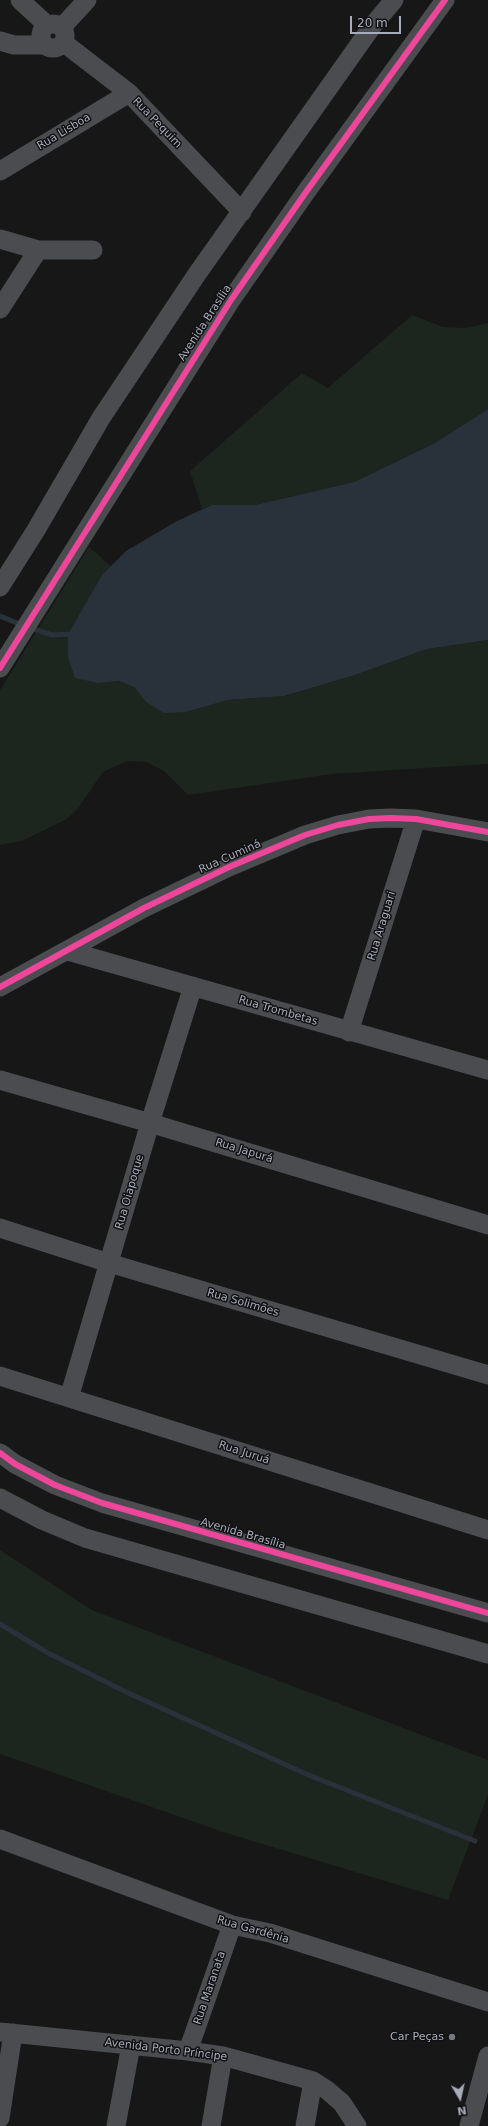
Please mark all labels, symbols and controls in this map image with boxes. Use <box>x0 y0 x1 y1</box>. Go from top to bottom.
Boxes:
scale bar <box>352 8 403 34</box>
text: 20 m <box>357 16 388 30</box>
street label: Rua Pequim <box>130 95 184 151</box>
street label: Rua Lisboa <box>35 111 93 153</box>
street label: Avenida Brasília <box>176 283 234 363</box>
street label: Rua Cuminá <box>197 837 263 877</box>
street label: Rua Araguari <box>365 890 399 962</box>
street label: Rua Trombetas <box>237 993 319 1029</box>
street label: Rua Japurá <box>214 1136 274 1166</box>
street label: Rua Oiapoque <box>113 1153 147 1231</box>
street label: Rua Solimões <box>206 1286 280 1320</box>
street label: Rua Juruá <box>217 1439 271 1467</box>
street label: Avenida Brasília <box>199 1516 287 1552</box>
street label: Rua Gardênia <box>215 1913 291 1947</box>
street label: Rua Maranata <box>191 1950 229 2026</box>
place label: Car Peças <box>390 2030 444 2044</box>
marker: Car Peças <box>447 2032 457 2042</box>
street label: Avenida Porto Príncipe <box>104 2036 228 2064</box>
north arrow <box>440 2078 480 2118</box>
text: N <box>456 2103 468 2117</box>

